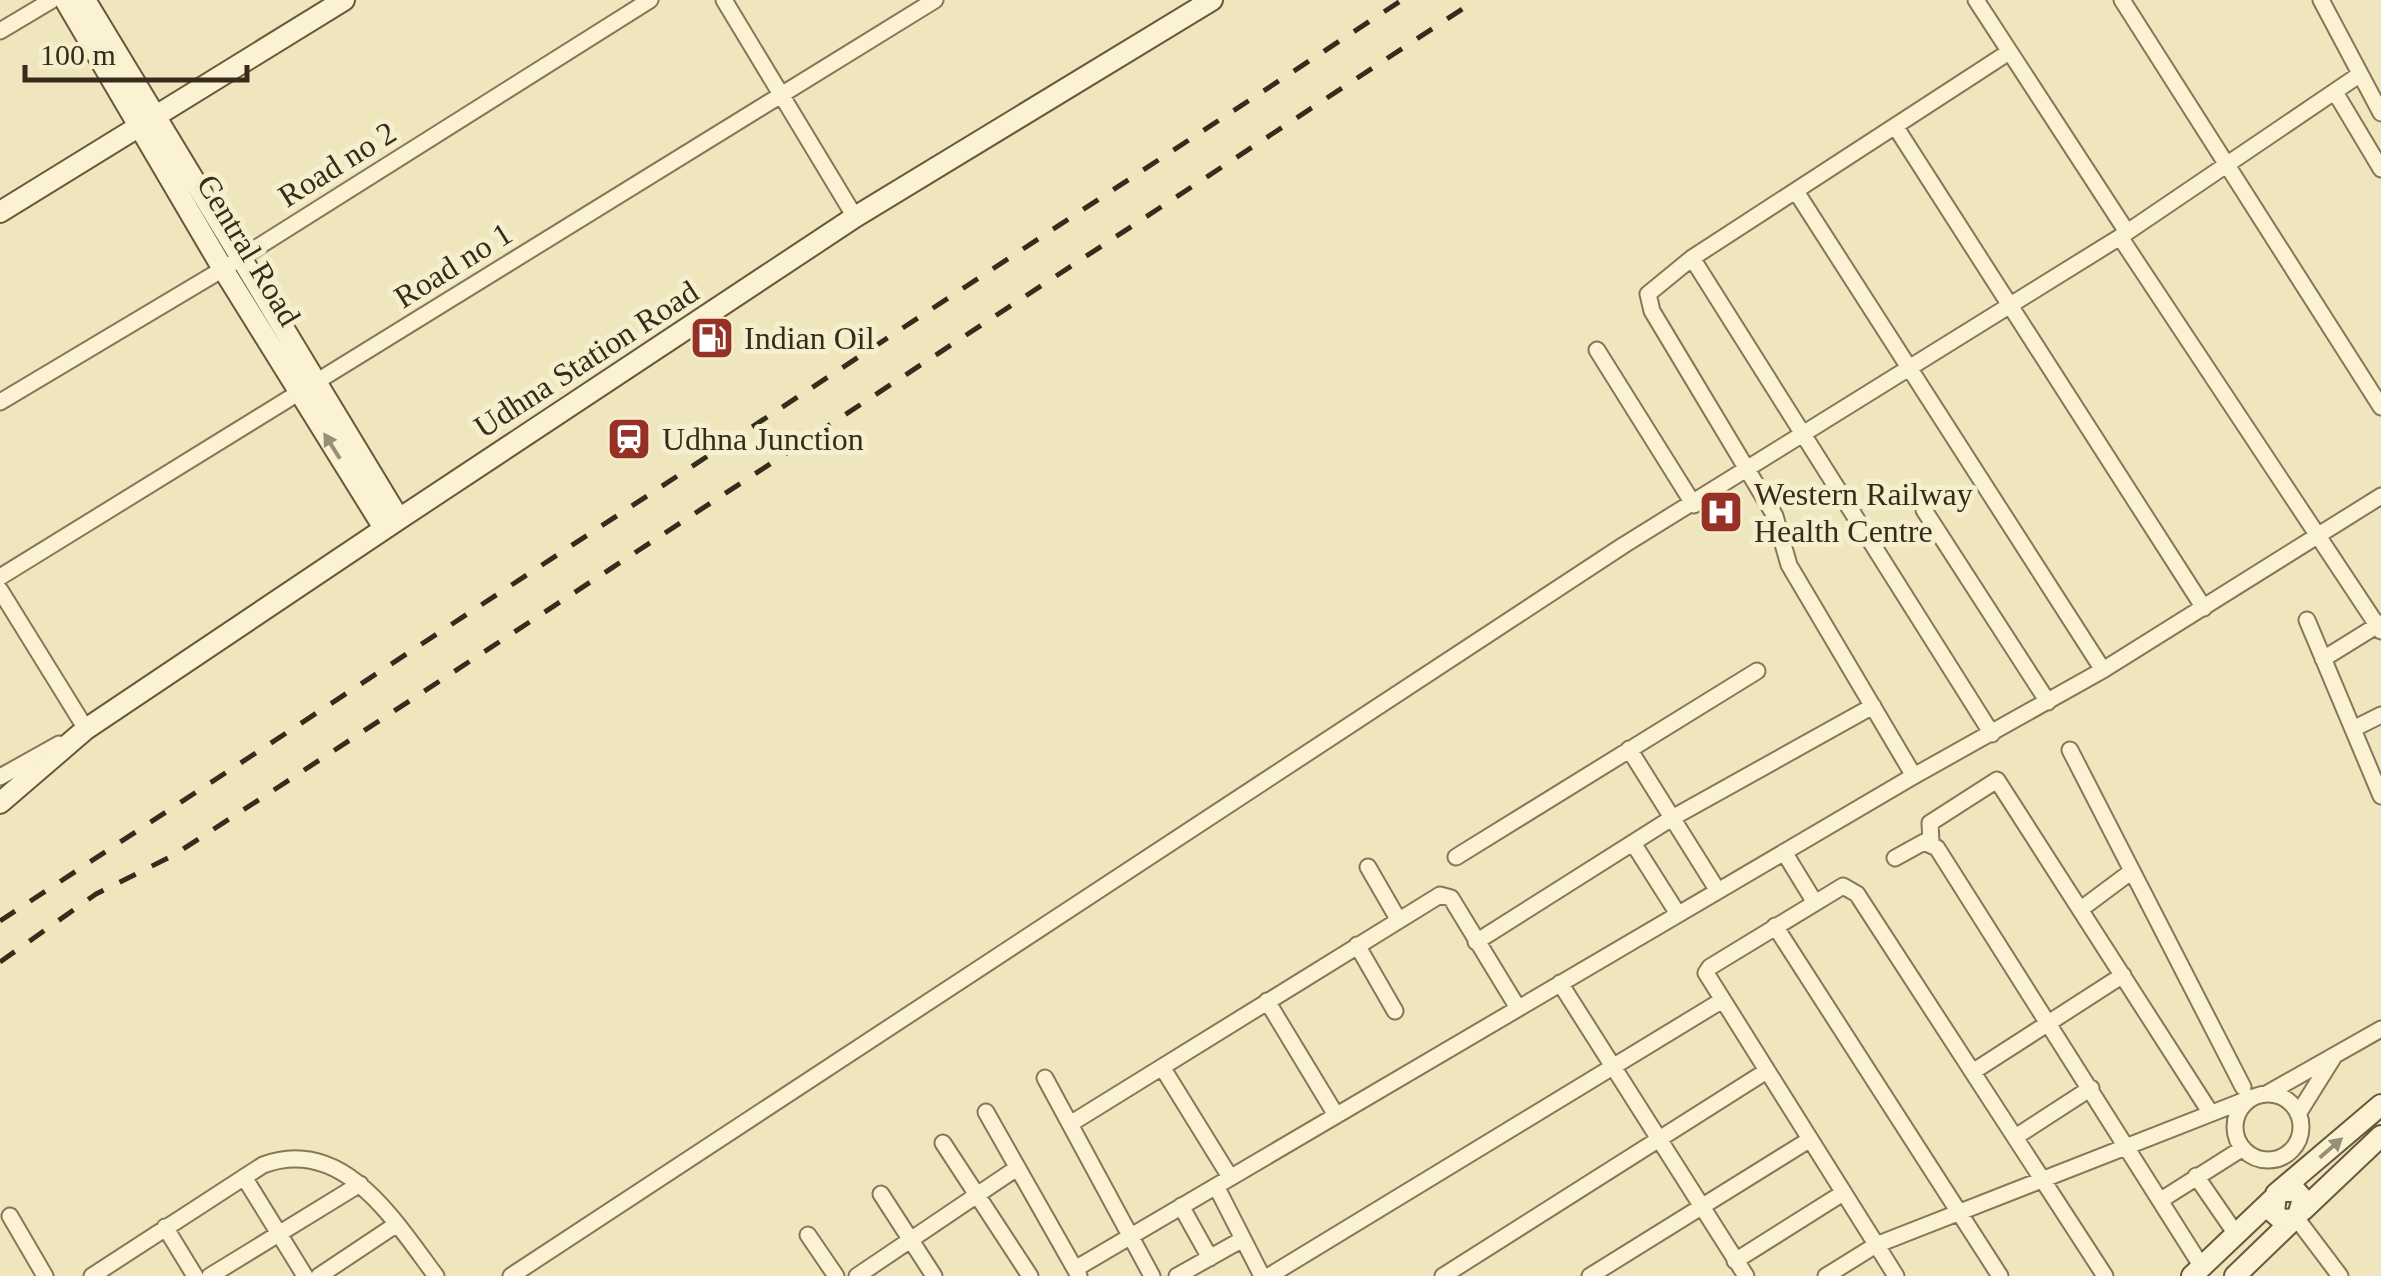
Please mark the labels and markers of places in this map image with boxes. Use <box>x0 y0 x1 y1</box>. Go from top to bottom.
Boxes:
fuel station icon: Indian Oil <box>689 315 735 361</box>
place label: Indian Oil <box>744 320 875 356</box>
station icon: Udhna Junction <box>606 416 652 462</box>
place label: Udhna Junction <box>662 421 864 457</box>
place label: Western Railway Health Centre <box>1754 476 1973 549</box>
hospital icon: Western Railway Health Centre <box>1698 489 1744 535</box>

